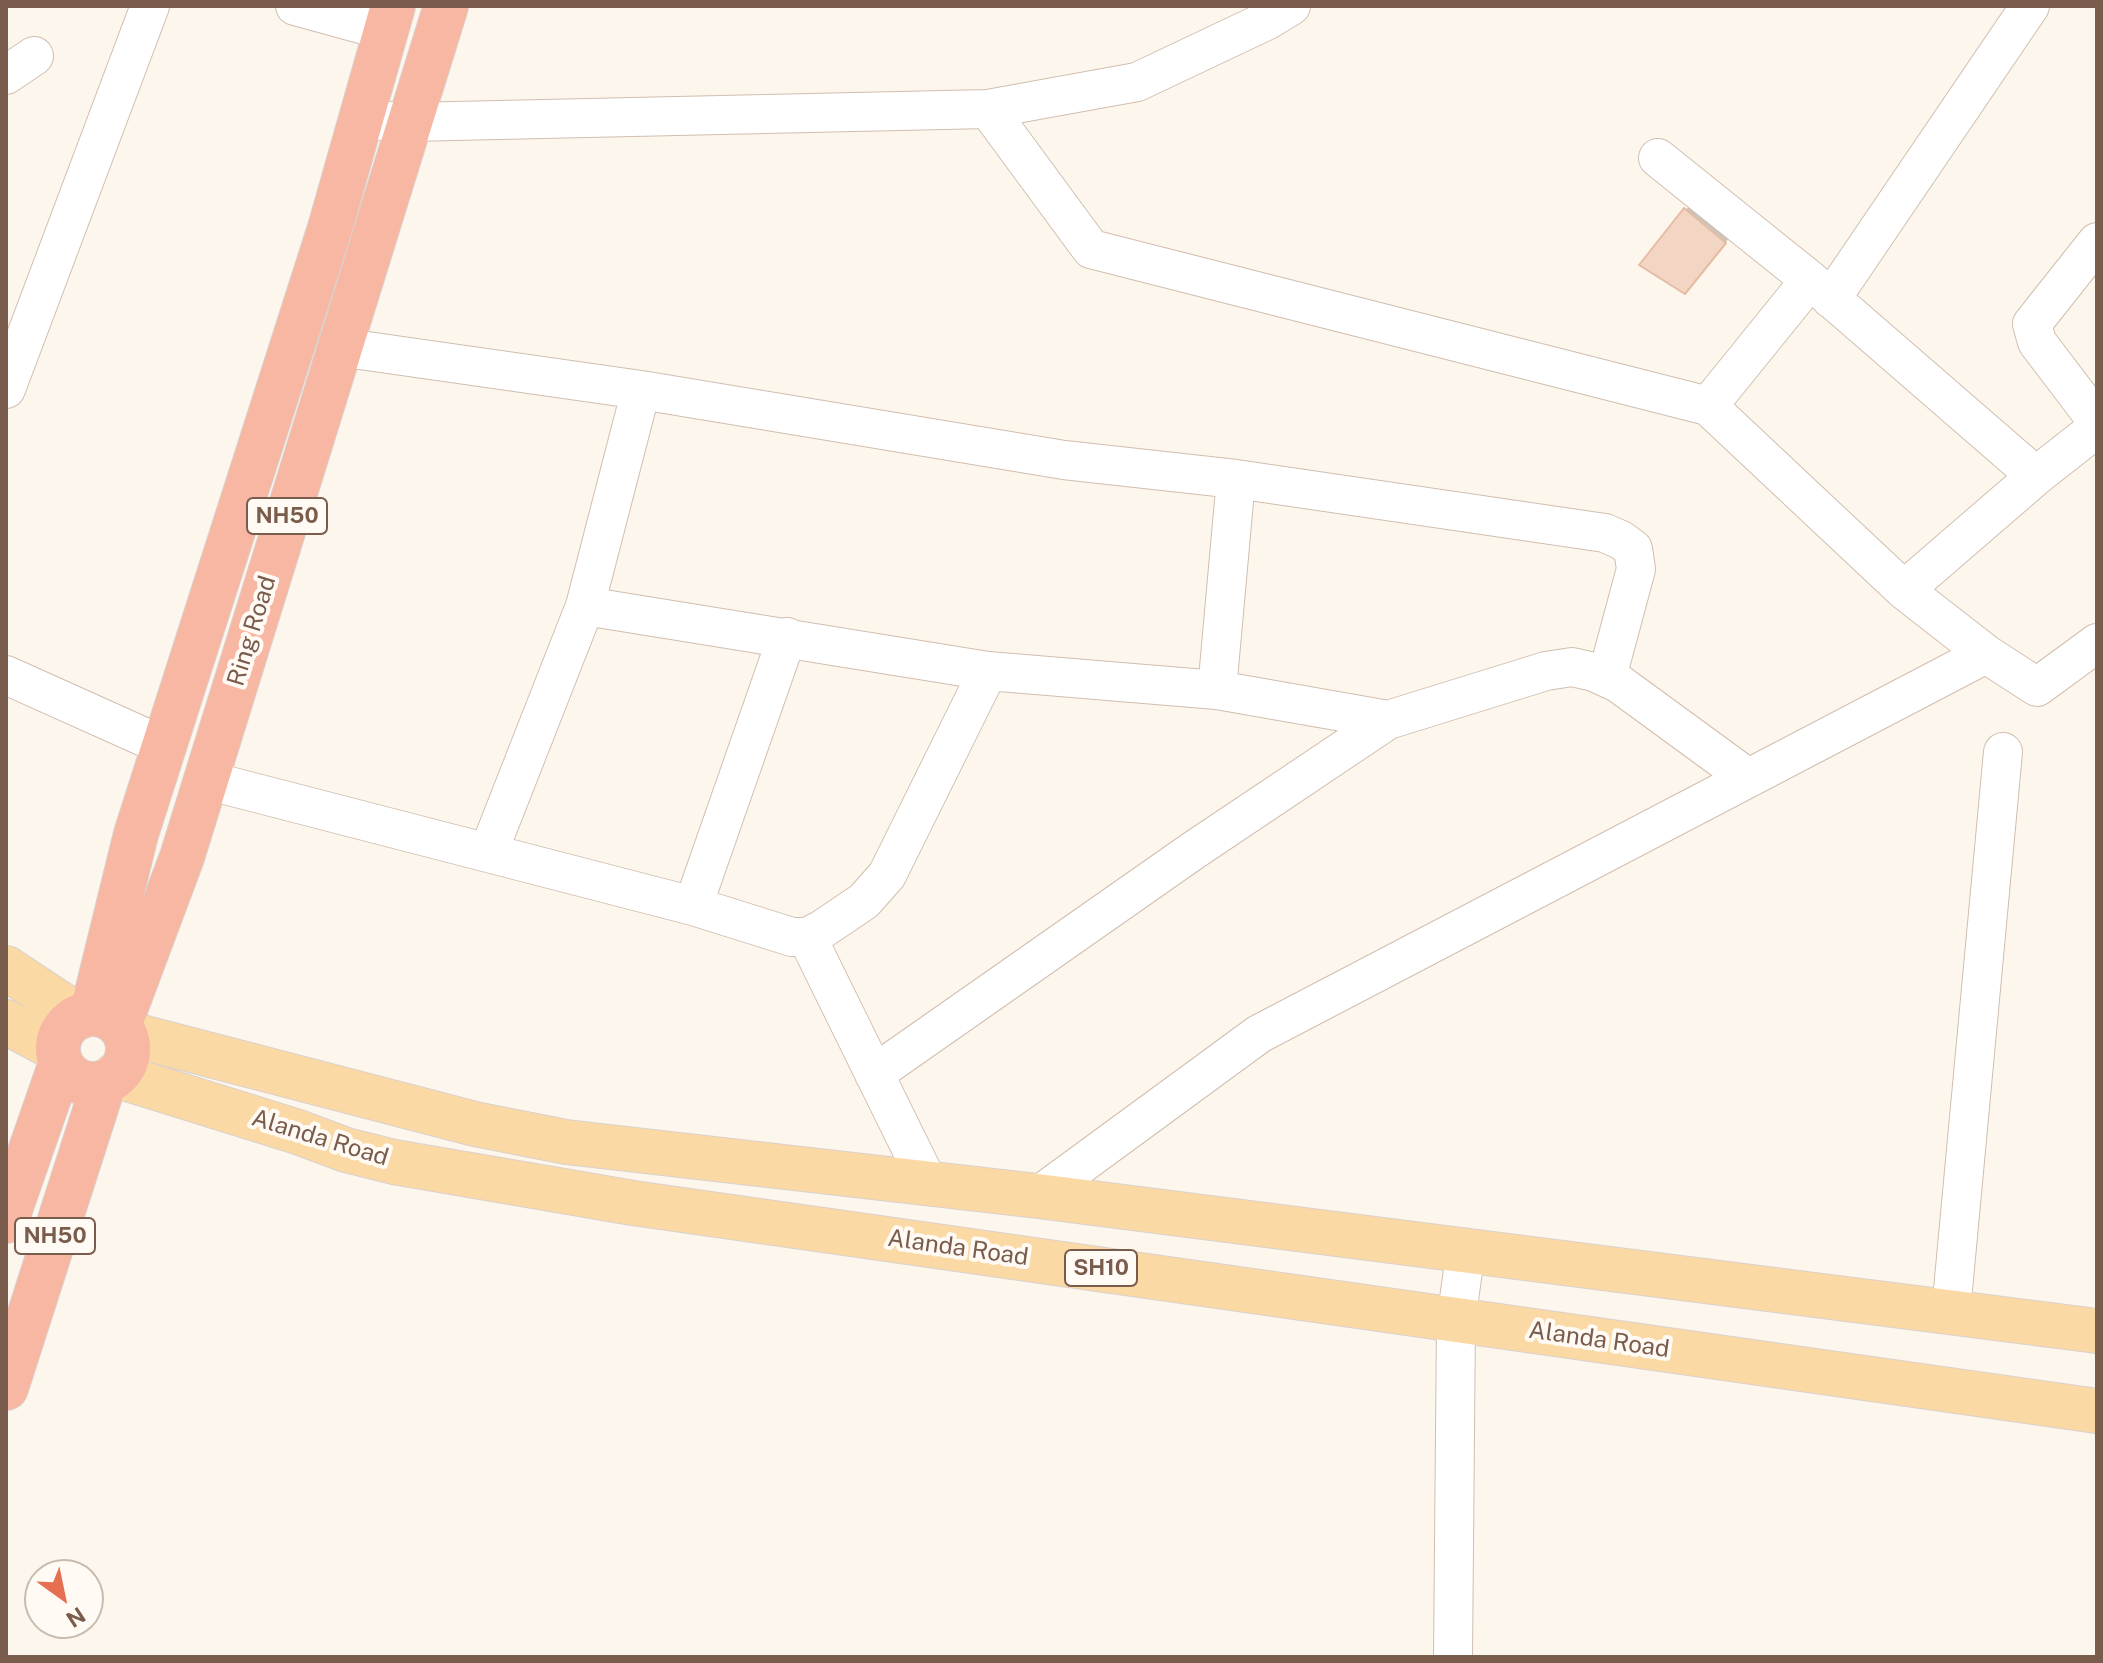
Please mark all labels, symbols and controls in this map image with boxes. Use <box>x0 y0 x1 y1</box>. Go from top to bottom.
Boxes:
road number: NH50 <box>247 498 327 534</box>
street label: Ring Road <box>222 572 282 690</box>
street label: Alanda Road <box>248 1104 392 1172</box>
road number: NH50 <box>15 1218 95 1254</box>
street label: Alanda Road <box>886 1224 1030 1272</box>
road number: SH10 <box>1065 1250 1137 1286</box>
street label: Alanda Road <box>1527 1316 1671 1364</box>
north arrow <box>24 1559 104 1639</box>
text: N <box>62 1602 90 1633</box>

